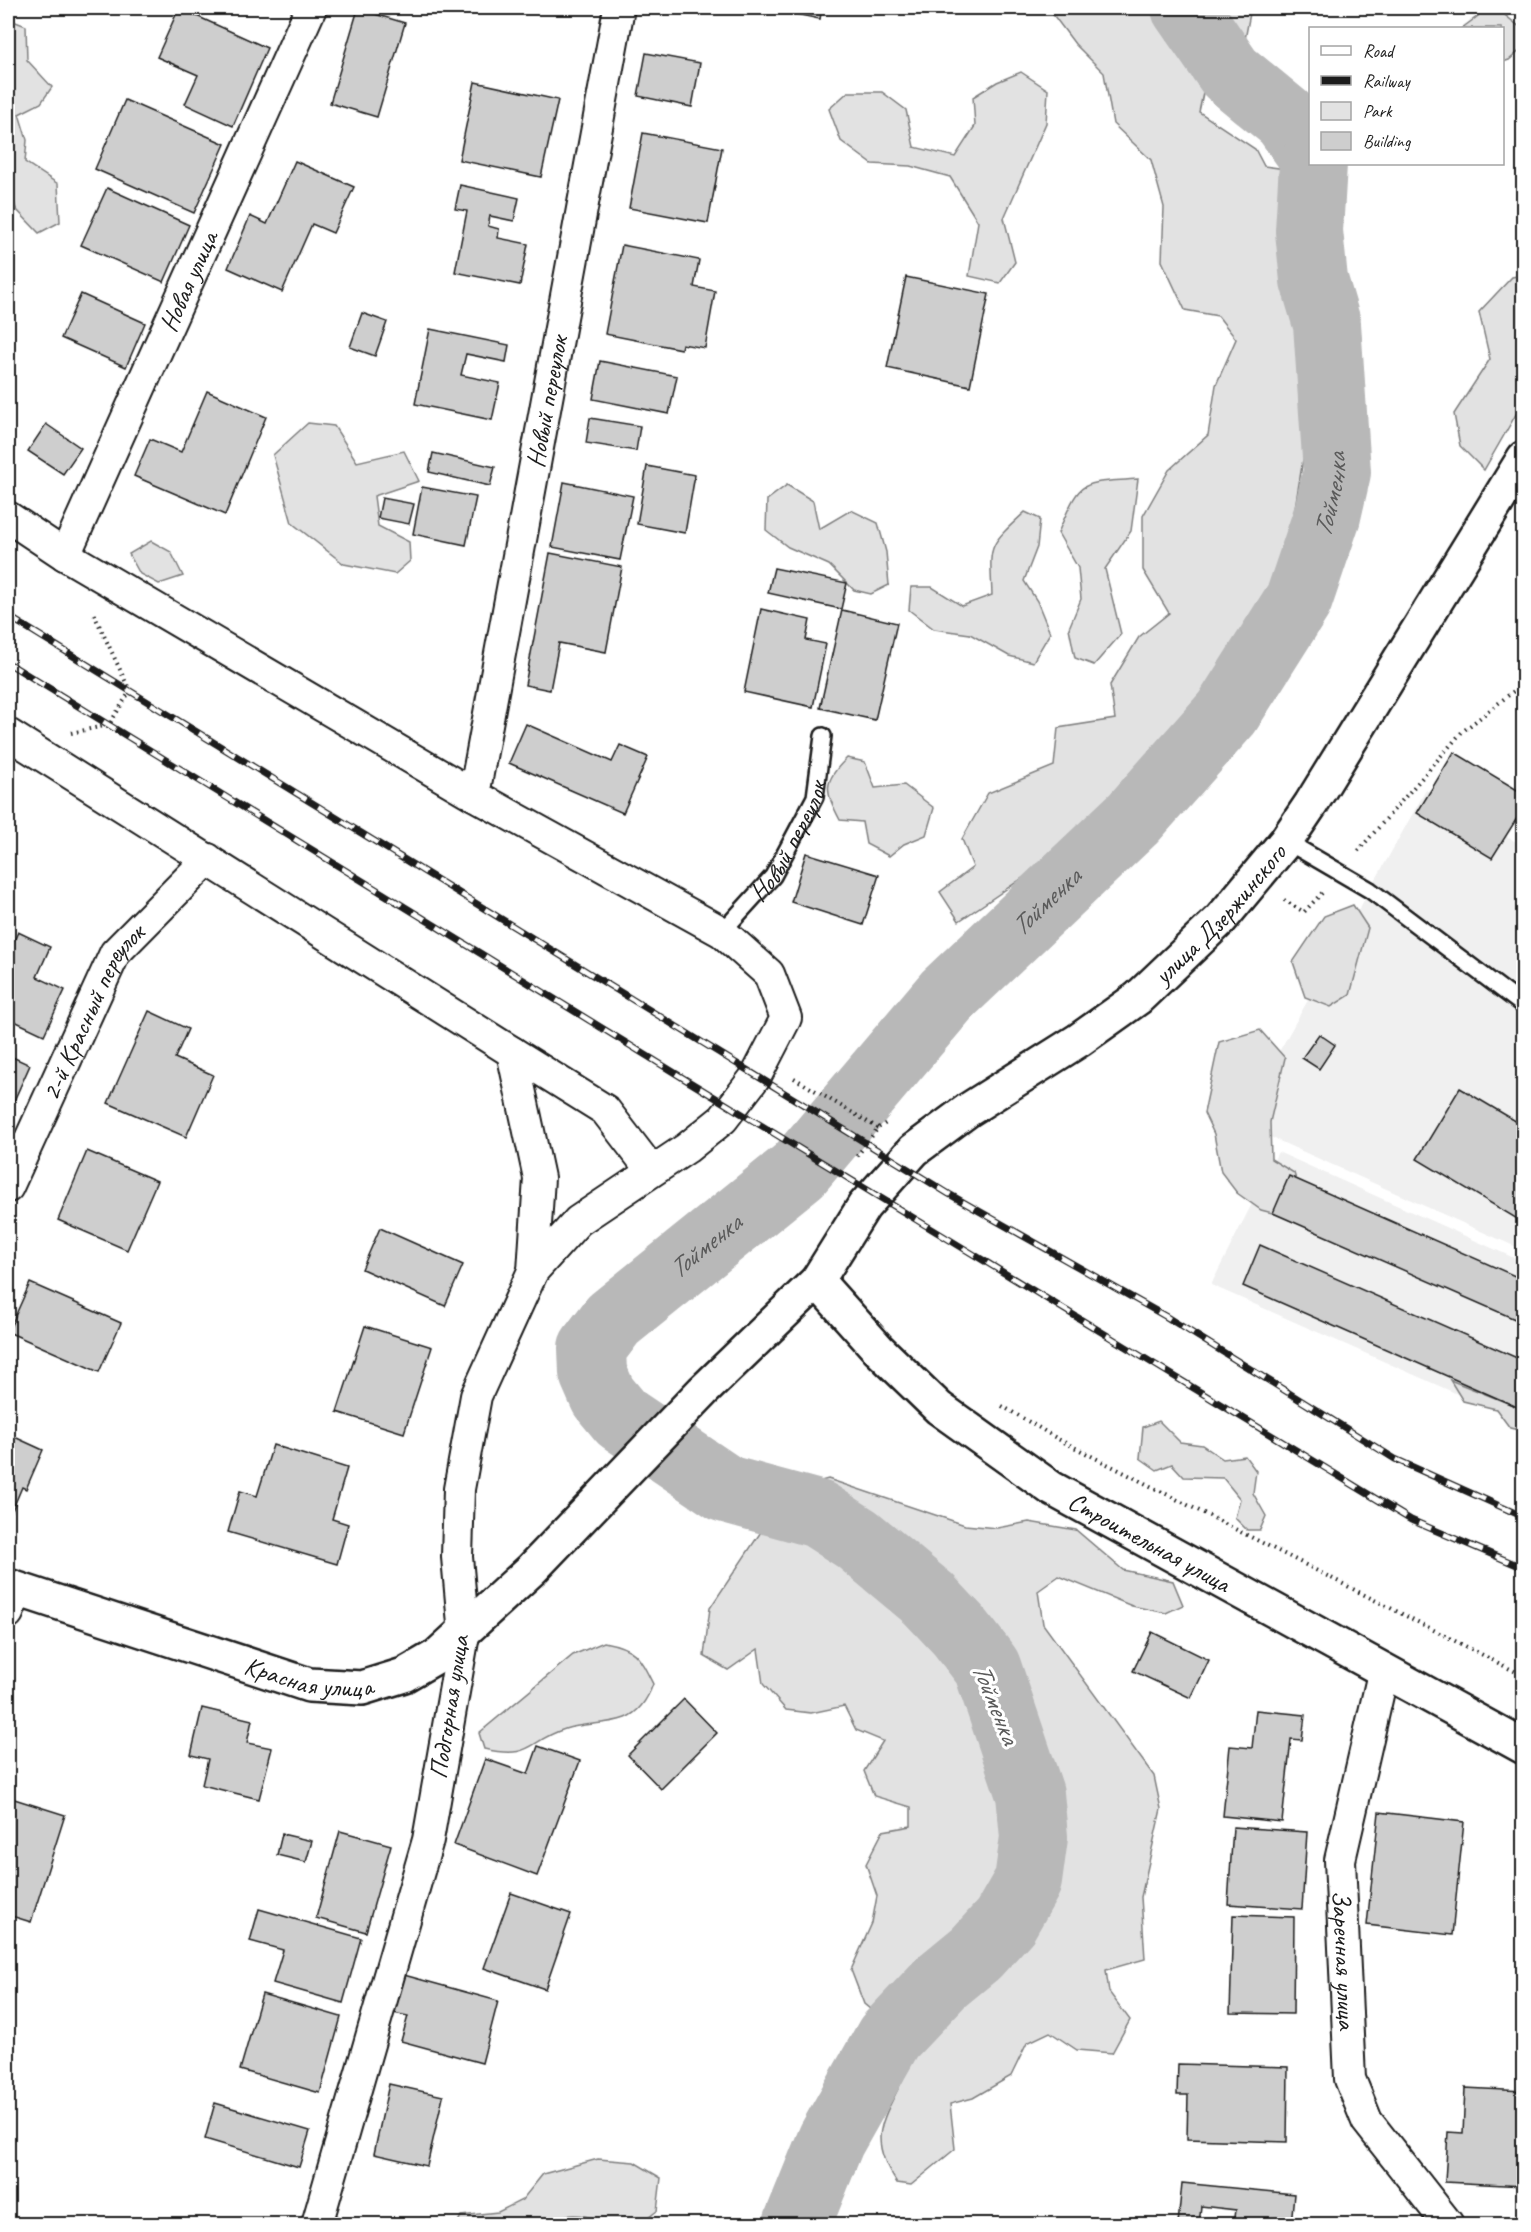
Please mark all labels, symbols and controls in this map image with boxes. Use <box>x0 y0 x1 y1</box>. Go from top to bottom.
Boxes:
legend <box>1309 27 1504 165</box>
text: Road <box>1363 40 1396 62</box>
text: Railway <box>1363 70 1411 92</box>
text: Park <box>1363 100 1393 122</box>
text: Building <box>1363 130 1412 152</box>
street label: Новая улица <box>151 224 226 337</box>
street label: Новый переулок <box>518 331 575 470</box>
water label: Тойменка <box>1304 450 1354 541</box>
street label: Новый переулок <box>742 777 834 908</box>
street label: улица Дзержинского <box>1145 836 1294 992</box>
water label: Тойменка <box>1003 859 1089 943</box>
street label: 2-й Красный переулок <box>34 915 153 1105</box>
water label: Тойменка <box>661 1205 750 1286</box>
street label: Строительная улица <box>1063 1484 1238 1600</box>
street label: Подгорная улица <box>421 1631 477 1781</box>
street label: Красная улица <box>240 1648 379 1704</box>
water label: Тойменка <box>964 1658 1028 1750</box>
street label: Заречная улица <box>1325 1890 1364 2032</box>

